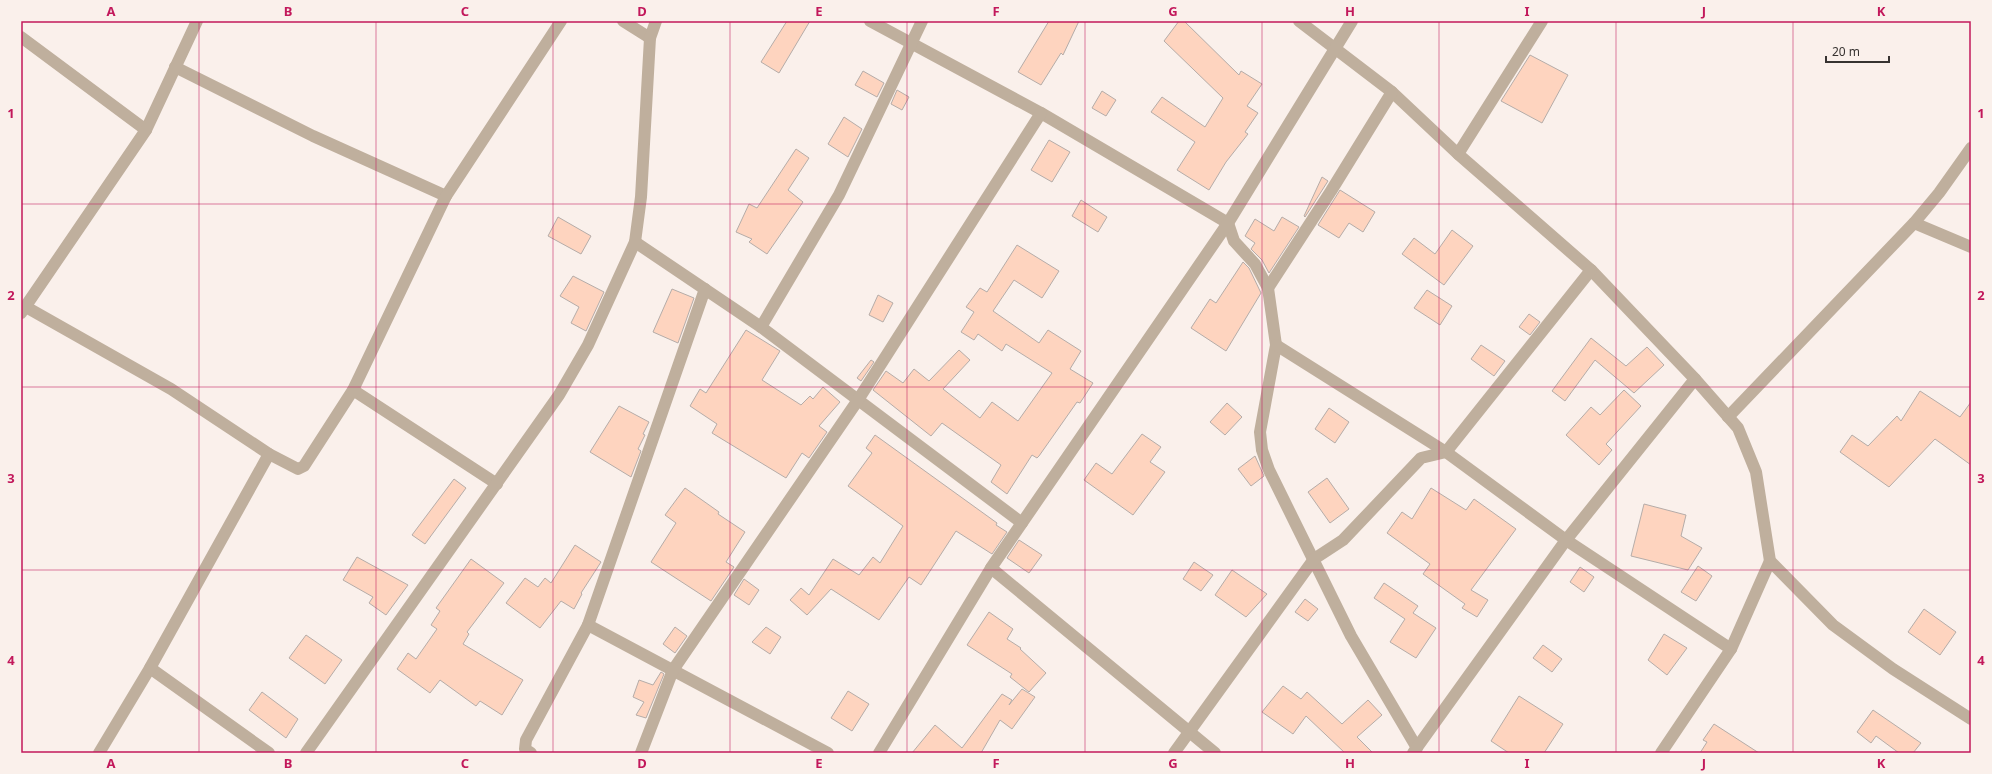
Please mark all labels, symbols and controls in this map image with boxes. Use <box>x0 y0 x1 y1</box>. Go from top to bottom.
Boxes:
text: A <box>107 2 116 20</box>
text: B <box>284 2 292 20</box>
text: C <box>461 2 469 20</box>
text: D <box>637 2 647 20</box>
text: E <box>815 2 823 20</box>
text: F <box>992 2 1000 20</box>
text: G <box>1168 2 1178 20</box>
text: H <box>1345 2 1355 20</box>
text: I <box>1524 2 1530 20</box>
text: J <box>1701 2 1706 20</box>
text: K <box>1877 2 1886 20</box>
scale bar <box>1826 38 1889 64</box>
text: 20 m <box>1832 43 1860 60</box>
text: 1 <box>7 104 15 122</box>
text: 1 <box>1977 104 1985 122</box>
text: 2 <box>7 286 15 304</box>
text: 2 <box>1977 286 1985 304</box>
text: 3 <box>7 469 15 487</box>
text: 3 <box>1977 469 1985 487</box>
text: 4 <box>7 651 15 669</box>
text: 4 <box>1977 651 1985 669</box>
text: A <box>107 754 116 772</box>
text: B <box>284 754 292 772</box>
text: C <box>461 754 469 772</box>
text: D <box>637 754 647 772</box>
text: E <box>815 754 823 772</box>
text: F <box>992 754 1000 772</box>
text: G <box>1168 754 1178 772</box>
text: H <box>1345 754 1355 772</box>
text: I <box>1524 754 1530 772</box>
text: J <box>1701 754 1706 772</box>
text: K <box>1877 754 1886 772</box>

